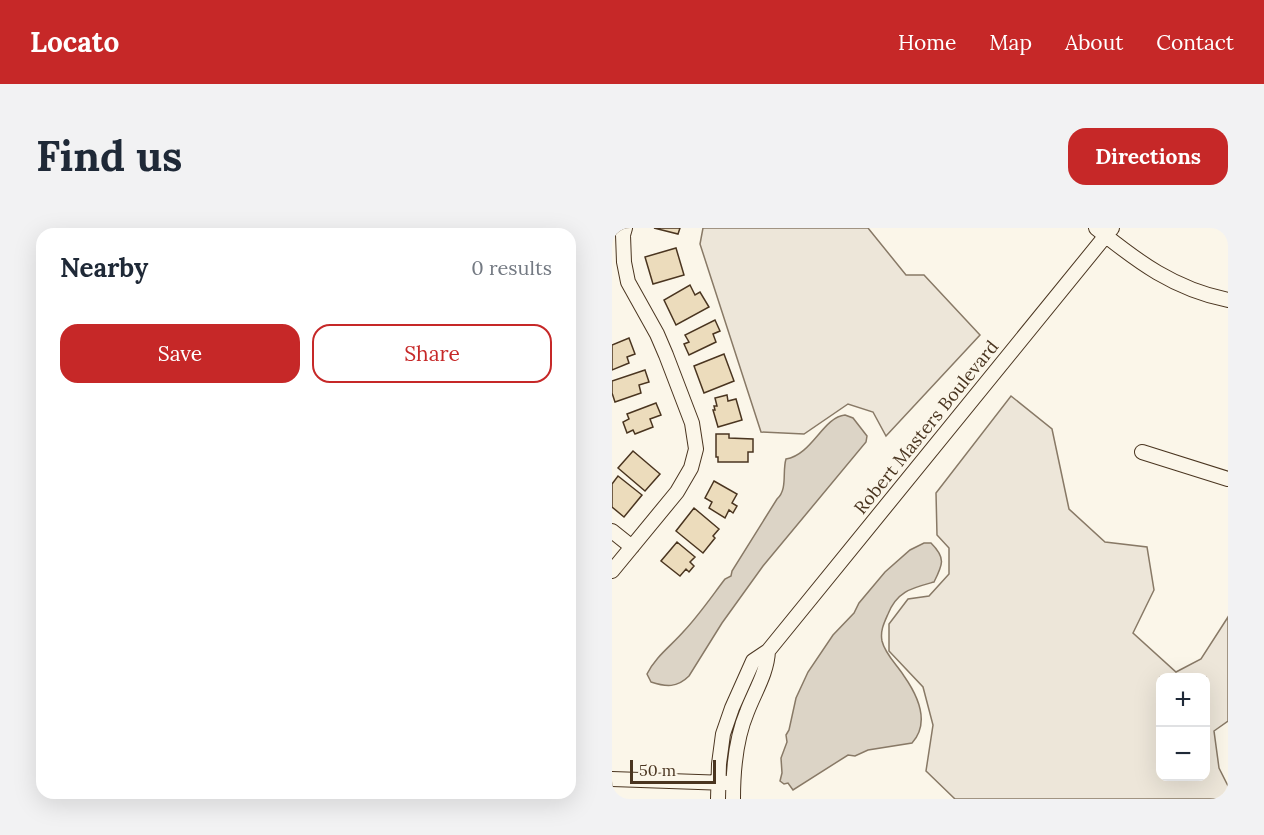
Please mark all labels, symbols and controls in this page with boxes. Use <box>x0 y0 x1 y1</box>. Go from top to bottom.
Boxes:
text: Locato <box>30 24 119 60</box>
text: Home <box>898 29 956 56</box>
text: Map <box>989 29 1032 56</box>
text: About <box>1065 29 1123 56</box>
text: Contact <box>1156 29 1234 56</box>
button: Directions <box>1068 128 1228 185</box>
text: Find us <box>36 129 182 183</box>
text: Nearby <box>60 251 148 284</box>
text: 0 results <box>471 255 552 280</box>
button: Save <box>60 324 300 383</box>
button: Share <box>312 324 552 383</box>
street label: Robert Masters Boulevard <box>849 335 1003 519</box>
map controls <box>1156 673 1210 781</box>
button: + <box>1156 673 1210 727</box>
button: − <box>1156 727 1210 781</box>
scale bar <box>630 757 716 784</box>
text: 50 m <box>639 760 676 780</box>

